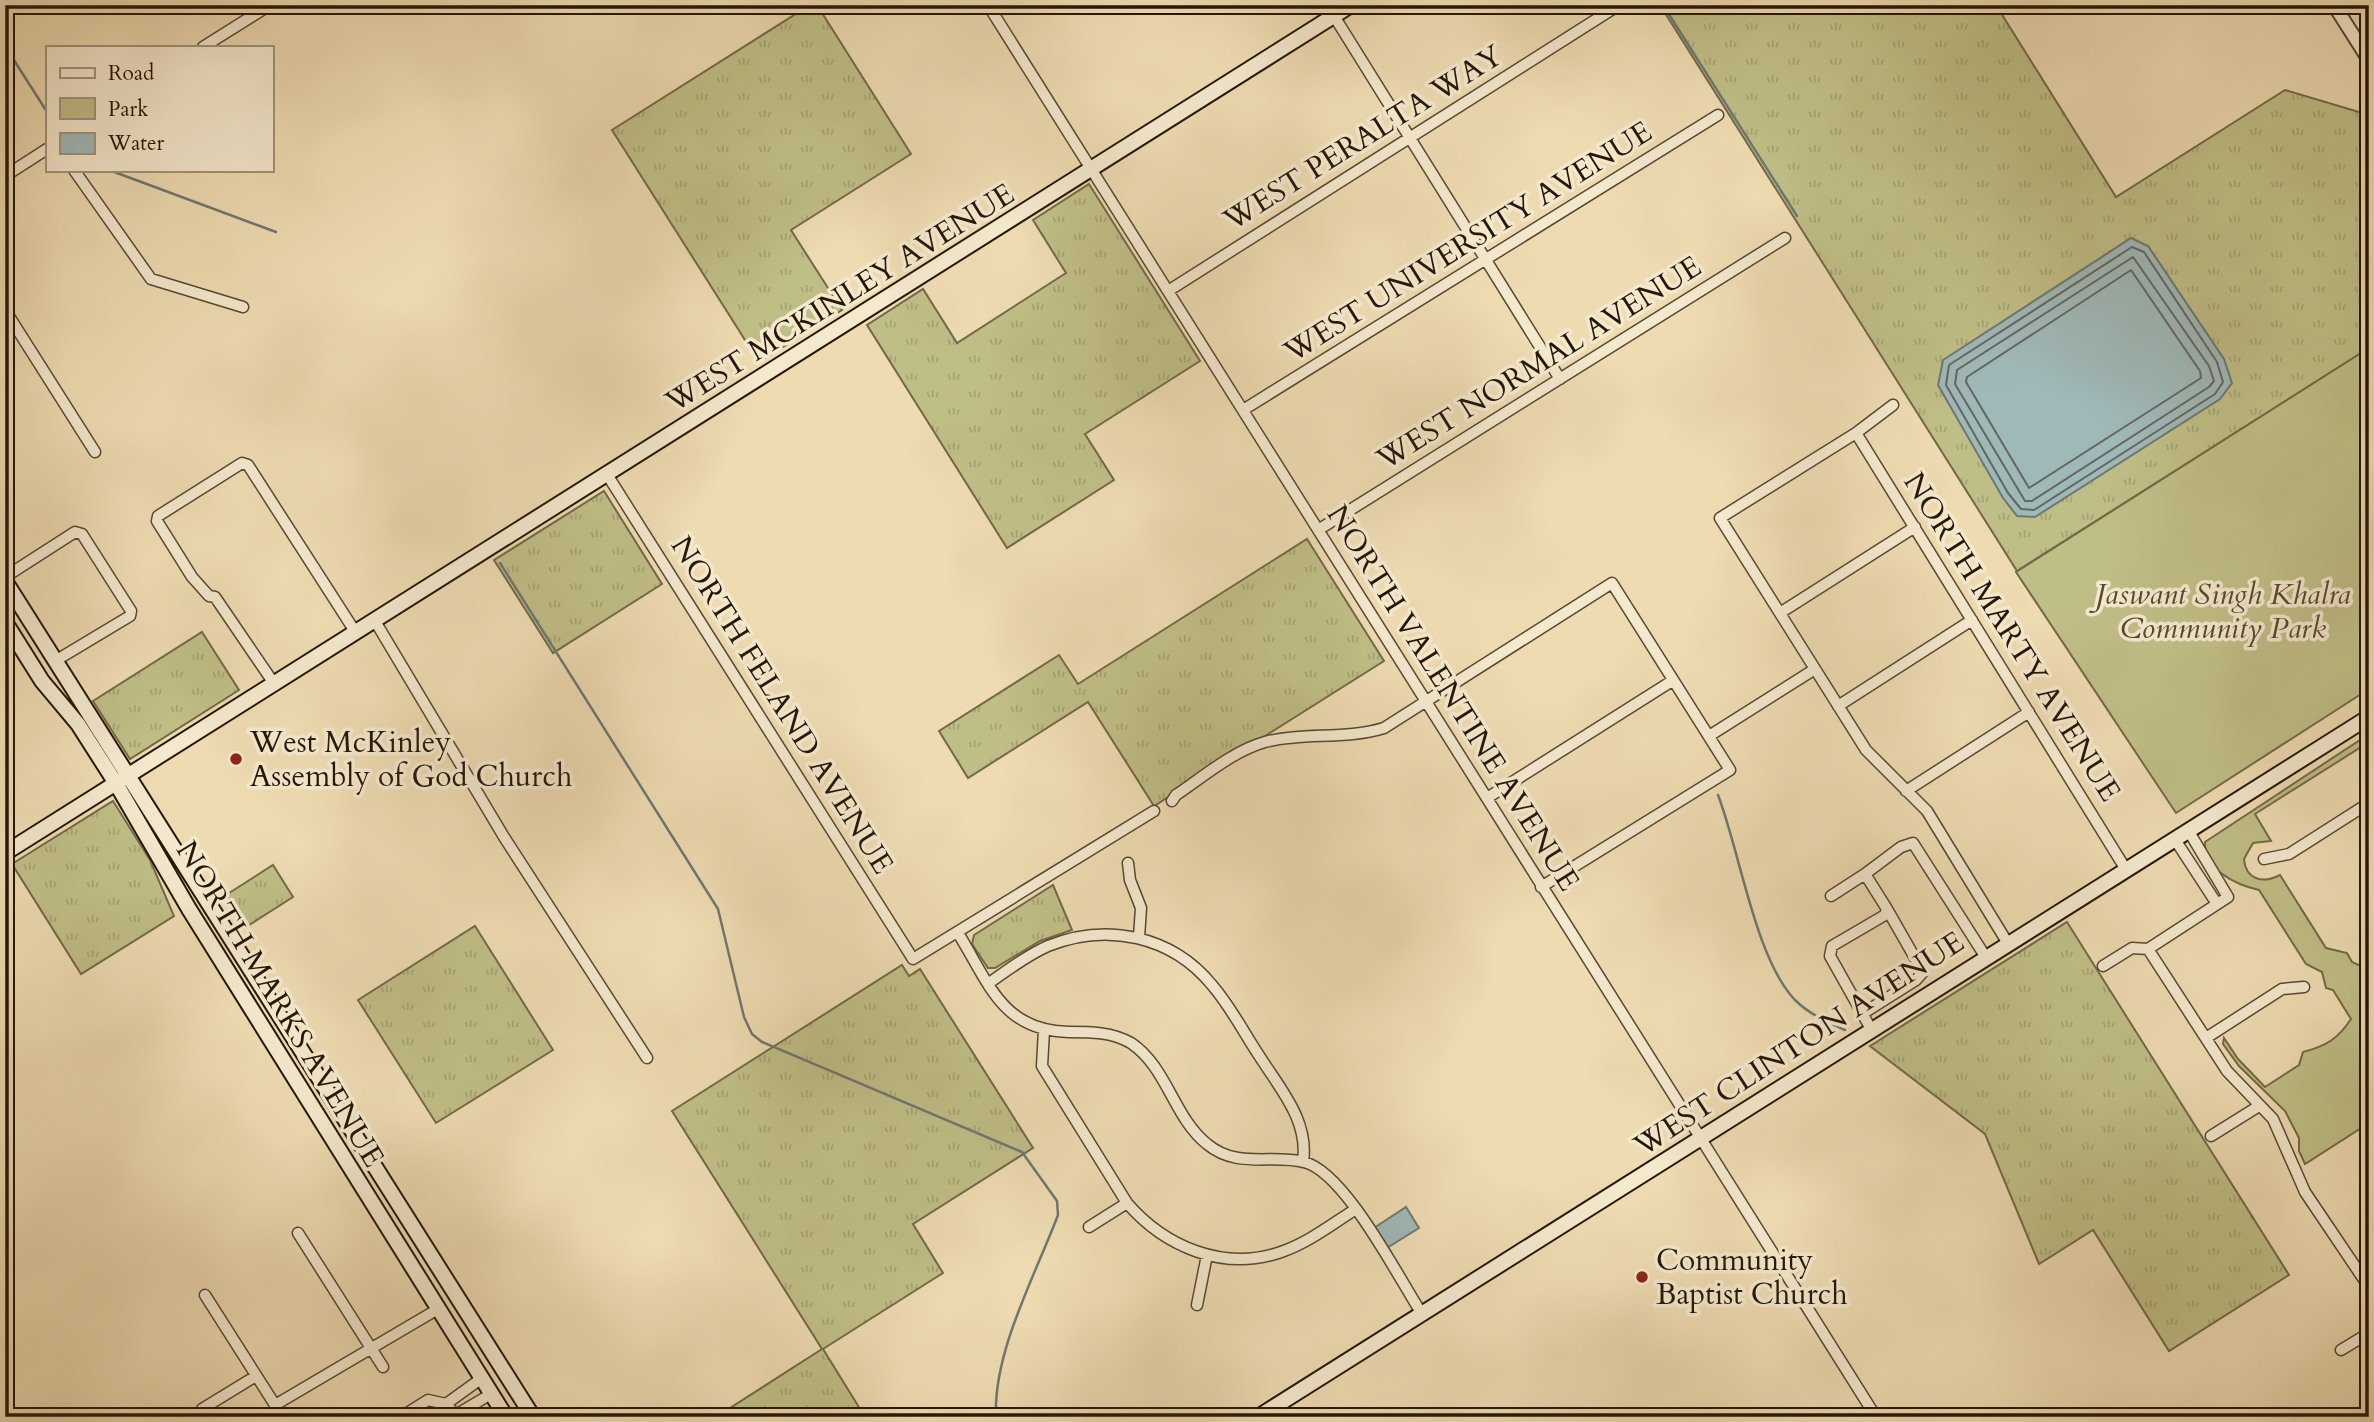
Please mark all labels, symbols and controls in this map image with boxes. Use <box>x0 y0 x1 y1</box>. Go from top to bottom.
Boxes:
street label: WEST PERALTA WAY <box>1215 35 1511 241</box>
legend <box>46 46 273 172</box>
text: Road <box>108 59 154 88</box>
text: Park <box>108 95 149 124</box>
street label: WEST UNIVERSITY AVENUE <box>1275 112 1660 373</box>
text: Water <box>107 129 164 158</box>
street label: WEST MCKINLEY AVENUE <box>657 174 1022 423</box>
street label: WEST NORMAL AVENUE <box>1368 246 1709 480</box>
street label: NORTH MARTY AVENUE <box>1894 465 2130 809</box>
street label: NORTH VALENTINE AVENUE <box>1317 497 1589 899</box>
street label: NORTH FELAND AVENUE <box>661 528 903 882</box>
park label: Jaswant Singh Khalra Community Park <box>2088 574 2351 649</box>
place label: West McKinley Assembly of God Church <box>249 722 573 797</box>
marker: West McKinley Assembly of God Church <box>228 751 244 767</box>
street label: NORTH MARKS AVENUE <box>166 833 394 1175</box>
street label: WEST CLINTON AVENUE <box>1625 922 1972 1167</box>
place label: Community Baptist Church <box>1656 1240 1848 1315</box>
marker: Community Baptist Church <box>1634 1269 1650 1285</box>

